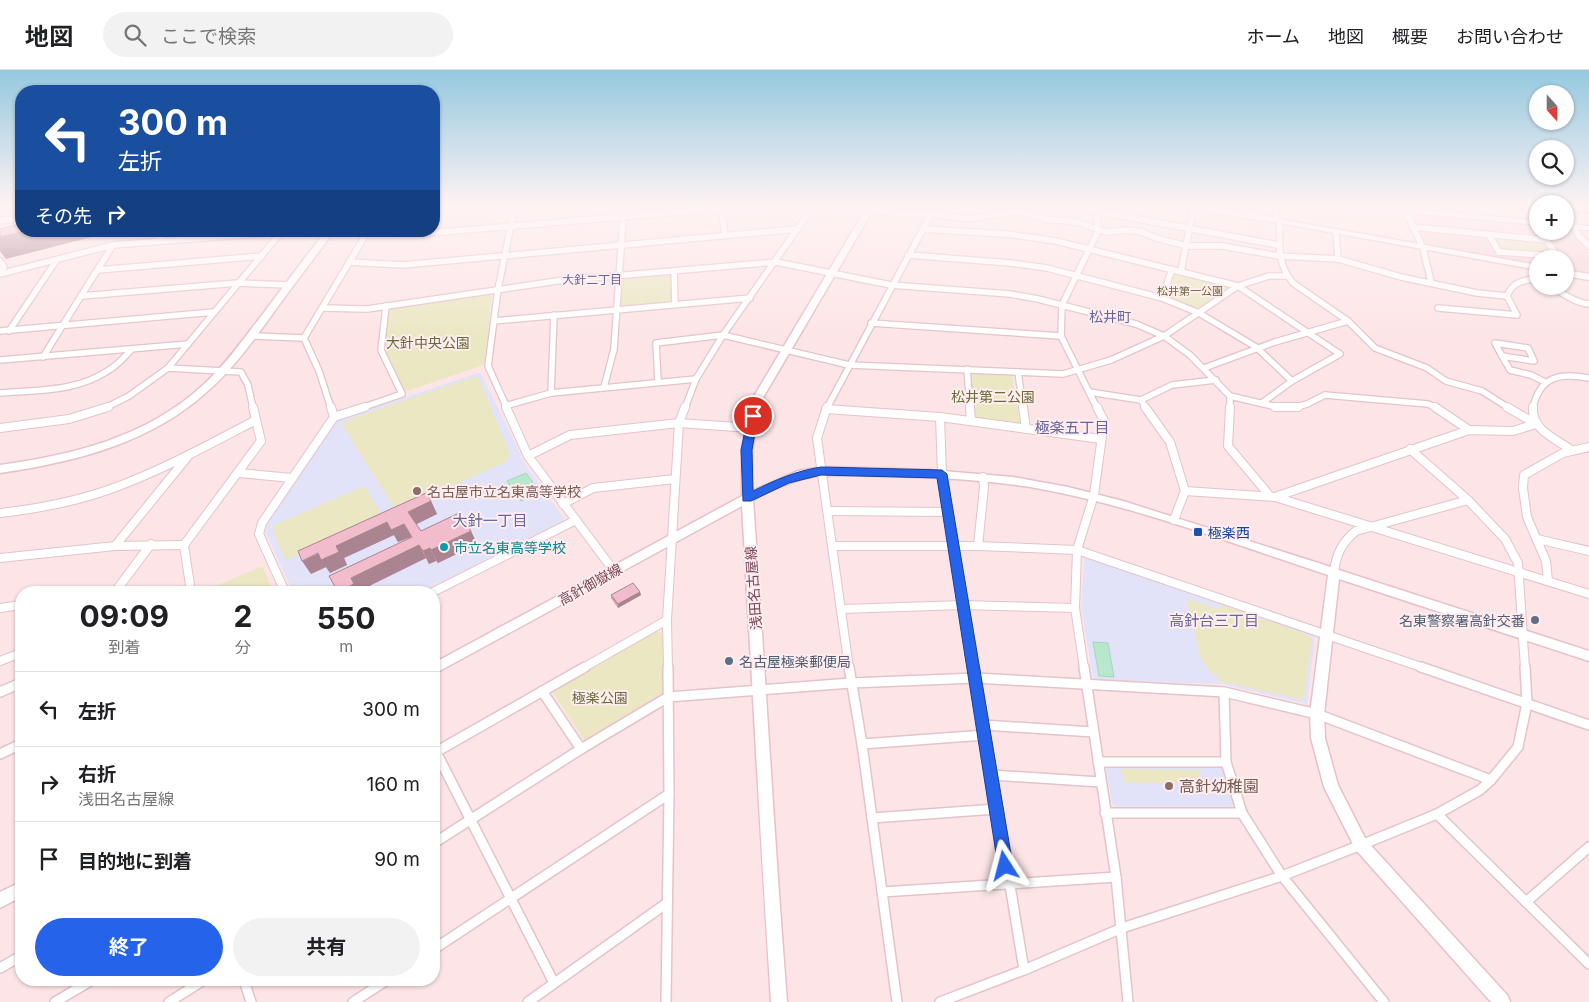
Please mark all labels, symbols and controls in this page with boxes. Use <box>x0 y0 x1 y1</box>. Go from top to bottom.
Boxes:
search box <box>103 12 453 57</box>
icon: search <box>121 21 149 49</box>
text: 地図 <box>25 22 73 51</box>
text: ここで検索 <box>161 25 256 48</box>
text: ホーム <box>1247 26 1300 47</box>
text: 地図 <box>1328 26 1364 47</box>
text: 概要 <box>1392 26 1428 47</box>
text: お問い合わせ <box>1456 26 1564 47</box>
north arrow <box>1529 85 1574 130</box>
map controls <box>1529 85 1574 295</box>
text: 300 m <box>118 101 228 143</box>
icon: left <box>35 105 100 170</box>
button: search <box>1529 140 1574 185</box>
text: 左折 <box>118 148 162 174</box>
button: + <box>1529 195 1574 240</box>
icon: right <box>102 200 130 228</box>
text: その先 <box>35 205 92 228</box>
button: − <box>1529 250 1574 295</box>
district label: 大針二丁目 <box>562 272 622 287</box>
park label: 松井第一公園 <box>1157 284 1223 298</box>
district label: 松井町 <box>1089 308 1131 325</box>
park label: 大針中央公園 <box>386 334 470 351</box>
park label: 松井第二公園 <box>951 388 1035 405</box>
pin <box>732 395 774 437</box>
icon: arrive <box>739 402 767 430</box>
district label: 極楽五丁目 <box>1034 418 1110 437</box>
place label: 名古屋市立名東高等学校 <box>427 483 581 500</box>
marker: 名古屋市立名東高等学校 <box>411 485 423 497</box>
district label: 大針一丁目 <box>452 511 528 530</box>
place label: 極楽西 <box>1208 524 1250 541</box>
marker: 極楽西 <box>1192 526 1204 538</box>
place label: 市立名東高等学校 <box>454 539 566 556</box>
marker: 市立名東高等学校 <box>438 541 450 553</box>
street label: 浅田名古屋線 <box>742 546 764 630</box>
street label: 高針御嶽線 <box>555 560 625 608</box>
text: 09:09 <box>80 598 169 634</box>
text: 2 <box>233 598 252 634</box>
text: 550 <box>317 600 375 636</box>
district label: 高針台三丁目 <box>1169 611 1259 630</box>
place label: 名東警察署高針交番 <box>1399 612 1525 629</box>
marker: 名東警察署高針交番 <box>1529 614 1541 626</box>
text: m <box>339 636 353 656</box>
text: 到着 <box>108 637 140 657</box>
text: 分 <box>235 637 251 657</box>
place label: 名古屋極楽郵便局 <box>739 653 851 670</box>
marker: 名古屋極楽郵便局 <box>723 655 735 667</box>
park label: 極楽公園 <box>572 689 628 706</box>
icon: left <box>35 695 63 723</box>
text: 300 m <box>362 698 420 721</box>
text: 左折 <box>78 700 116 723</box>
text: 右折 <box>78 763 116 786</box>
icon: right <box>35 770 63 798</box>
text: 160 m <box>367 773 420 796</box>
place label: 高針幼稚園 <box>1179 776 1259 796</box>
marker: 高針幼稚園 <box>1163 780 1175 792</box>
text: 浅田名古屋線 <box>78 789 174 809</box>
position arrow <box>978 839 1030 891</box>
icon: arrive <box>35 845 63 873</box>
text: 90 m <box>374 848 420 871</box>
text: 目的地に到着 <box>78 850 192 873</box>
button: 終了 <box>35 918 223 976</box>
button: 共有 <box>233 918 420 976</box>

